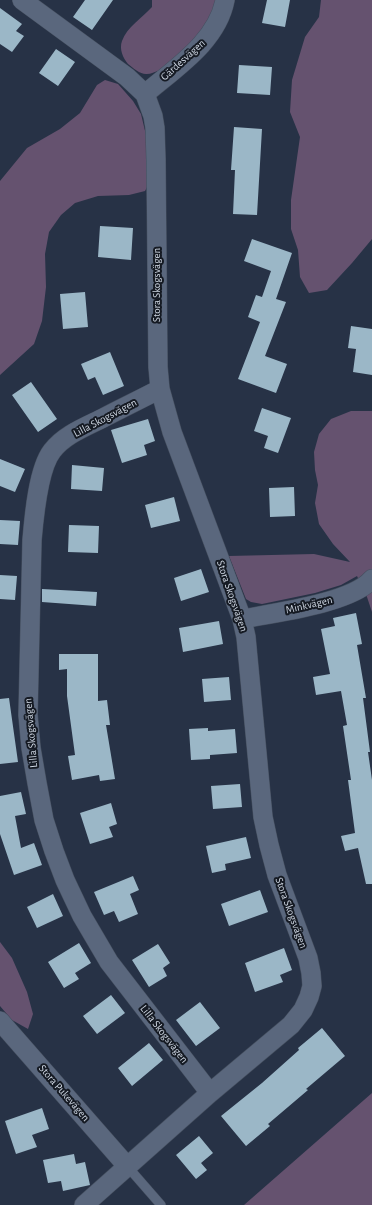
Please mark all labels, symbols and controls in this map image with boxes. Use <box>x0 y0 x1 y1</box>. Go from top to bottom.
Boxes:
street label: Gärdesvägen <box>158 37 208 83</box>
street label: Stora Skogsvägen <box>150 248 164 322</box>
street label: Lilla Skogsvägen <box>71 396 139 440</box>
street label: Stora Skogsvägen <box>214 559 250 633</box>
street label: Minkvägen <box>284 593 334 617</box>
street label: Lilla Skogsvägen <box>21 698 41 768</box>
street label: Stora Skogsvägen <box>272 876 310 950</box>
street label: Lilla Skogsvägen <box>137 1002 191 1066</box>
street label: Stora Pukevägen <box>36 1062 92 1124</box>

